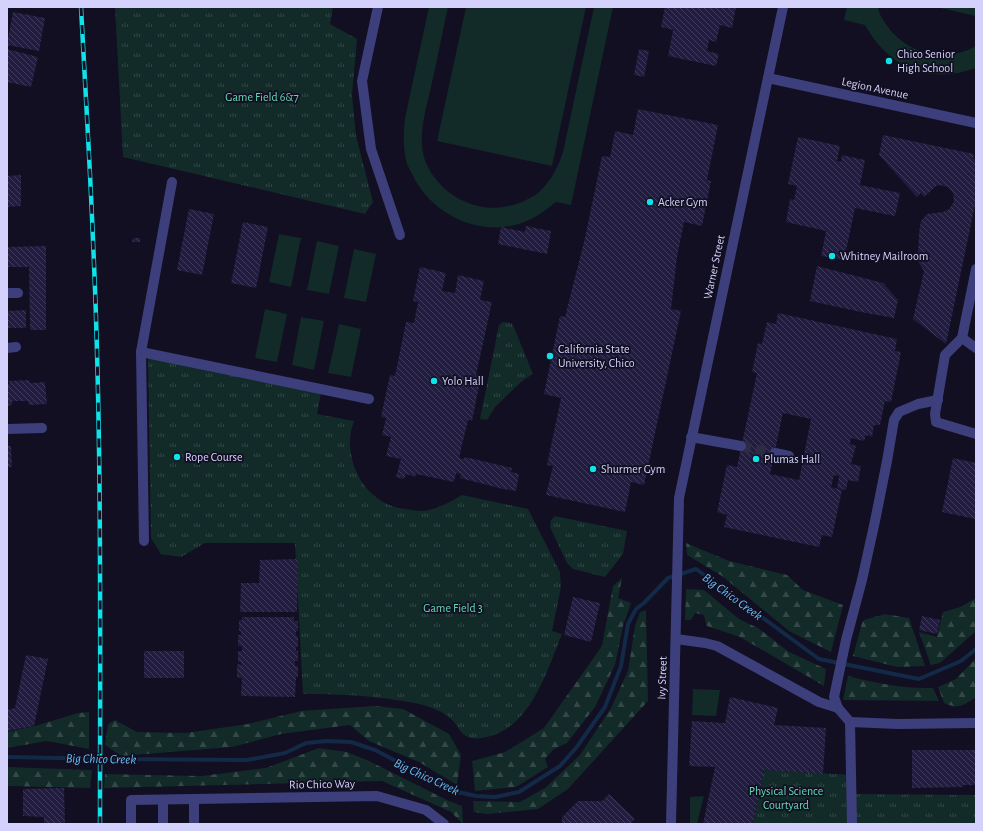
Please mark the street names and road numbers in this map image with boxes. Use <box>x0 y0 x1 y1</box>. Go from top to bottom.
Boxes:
street label: Legion Avenue <box>841 75 909 101</box>
street label: Warner Street <box>701 234 727 300</box>
street label: Ivy Street <box>655 656 670 700</box>
street label: Rio Chico Way <box>289 777 355 792</box>

